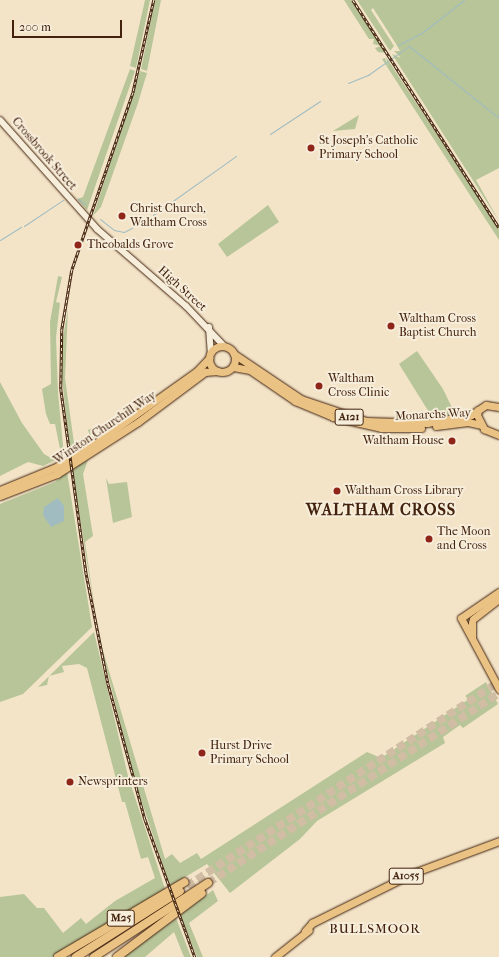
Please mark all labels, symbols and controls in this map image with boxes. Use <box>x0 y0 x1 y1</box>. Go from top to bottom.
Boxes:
scale bar <box>14 12 124 38</box>
text: 200 m <box>19 20 51 34</box>
street label: Crossbrook Street <box>8 115 80 193</box>
place label: St Joseph's Catholic Primary School <box>319 134 418 162</box>
marker: St Joseph's Catholic Primary School <box>306 143 316 153</box>
place label: Christ Church, Waltham Cross <box>130 202 207 230</box>
marker: Christ Church, Waltham Cross <box>117 211 127 221</box>
place label: Theobalds Grove <box>87 238 174 252</box>
marker: Theobalds Grove <box>72 239 84 251</box>
street label: High Street <box>155 263 209 315</box>
place label: Waltham Cross Baptist Church <box>399 312 476 340</box>
marker: Waltham Cross Baptist Church <box>386 321 396 331</box>
place label: Waltham Cross Clinic <box>328 372 389 400</box>
marker: Waltham Cross Clinic <box>313 380 325 392</box>
street label: Winston Churchill Way <box>51 388 159 468</box>
street label: Monarchs Way <box>395 406 471 424</box>
road number: A121 <box>334 408 364 426</box>
place label: Waltham House <box>363 434 444 448</box>
marker: Waltham House <box>447 436 457 446</box>
place label: Waltham Cross Library <box>345 484 463 498</box>
marker: Waltham Cross Library <box>332 486 342 496</box>
district label: WALTHAM CROSS <box>306 500 456 520</box>
place label: The Moon and Cross <box>437 525 490 553</box>
marker: The Moon and Cross <box>424 534 434 544</box>
place label: Hurst Drive Primary School <box>210 739 289 767</box>
marker: Hurst Drive Primary School <box>197 748 207 758</box>
place label: Newsprinters <box>78 775 148 789</box>
marker: Newsprinters <box>65 777 75 787</box>
road number: A1055 <box>388 867 424 885</box>
road number: M25 <box>106 909 136 927</box>
district label: BULLSMOOR <box>329 921 421 937</box>

